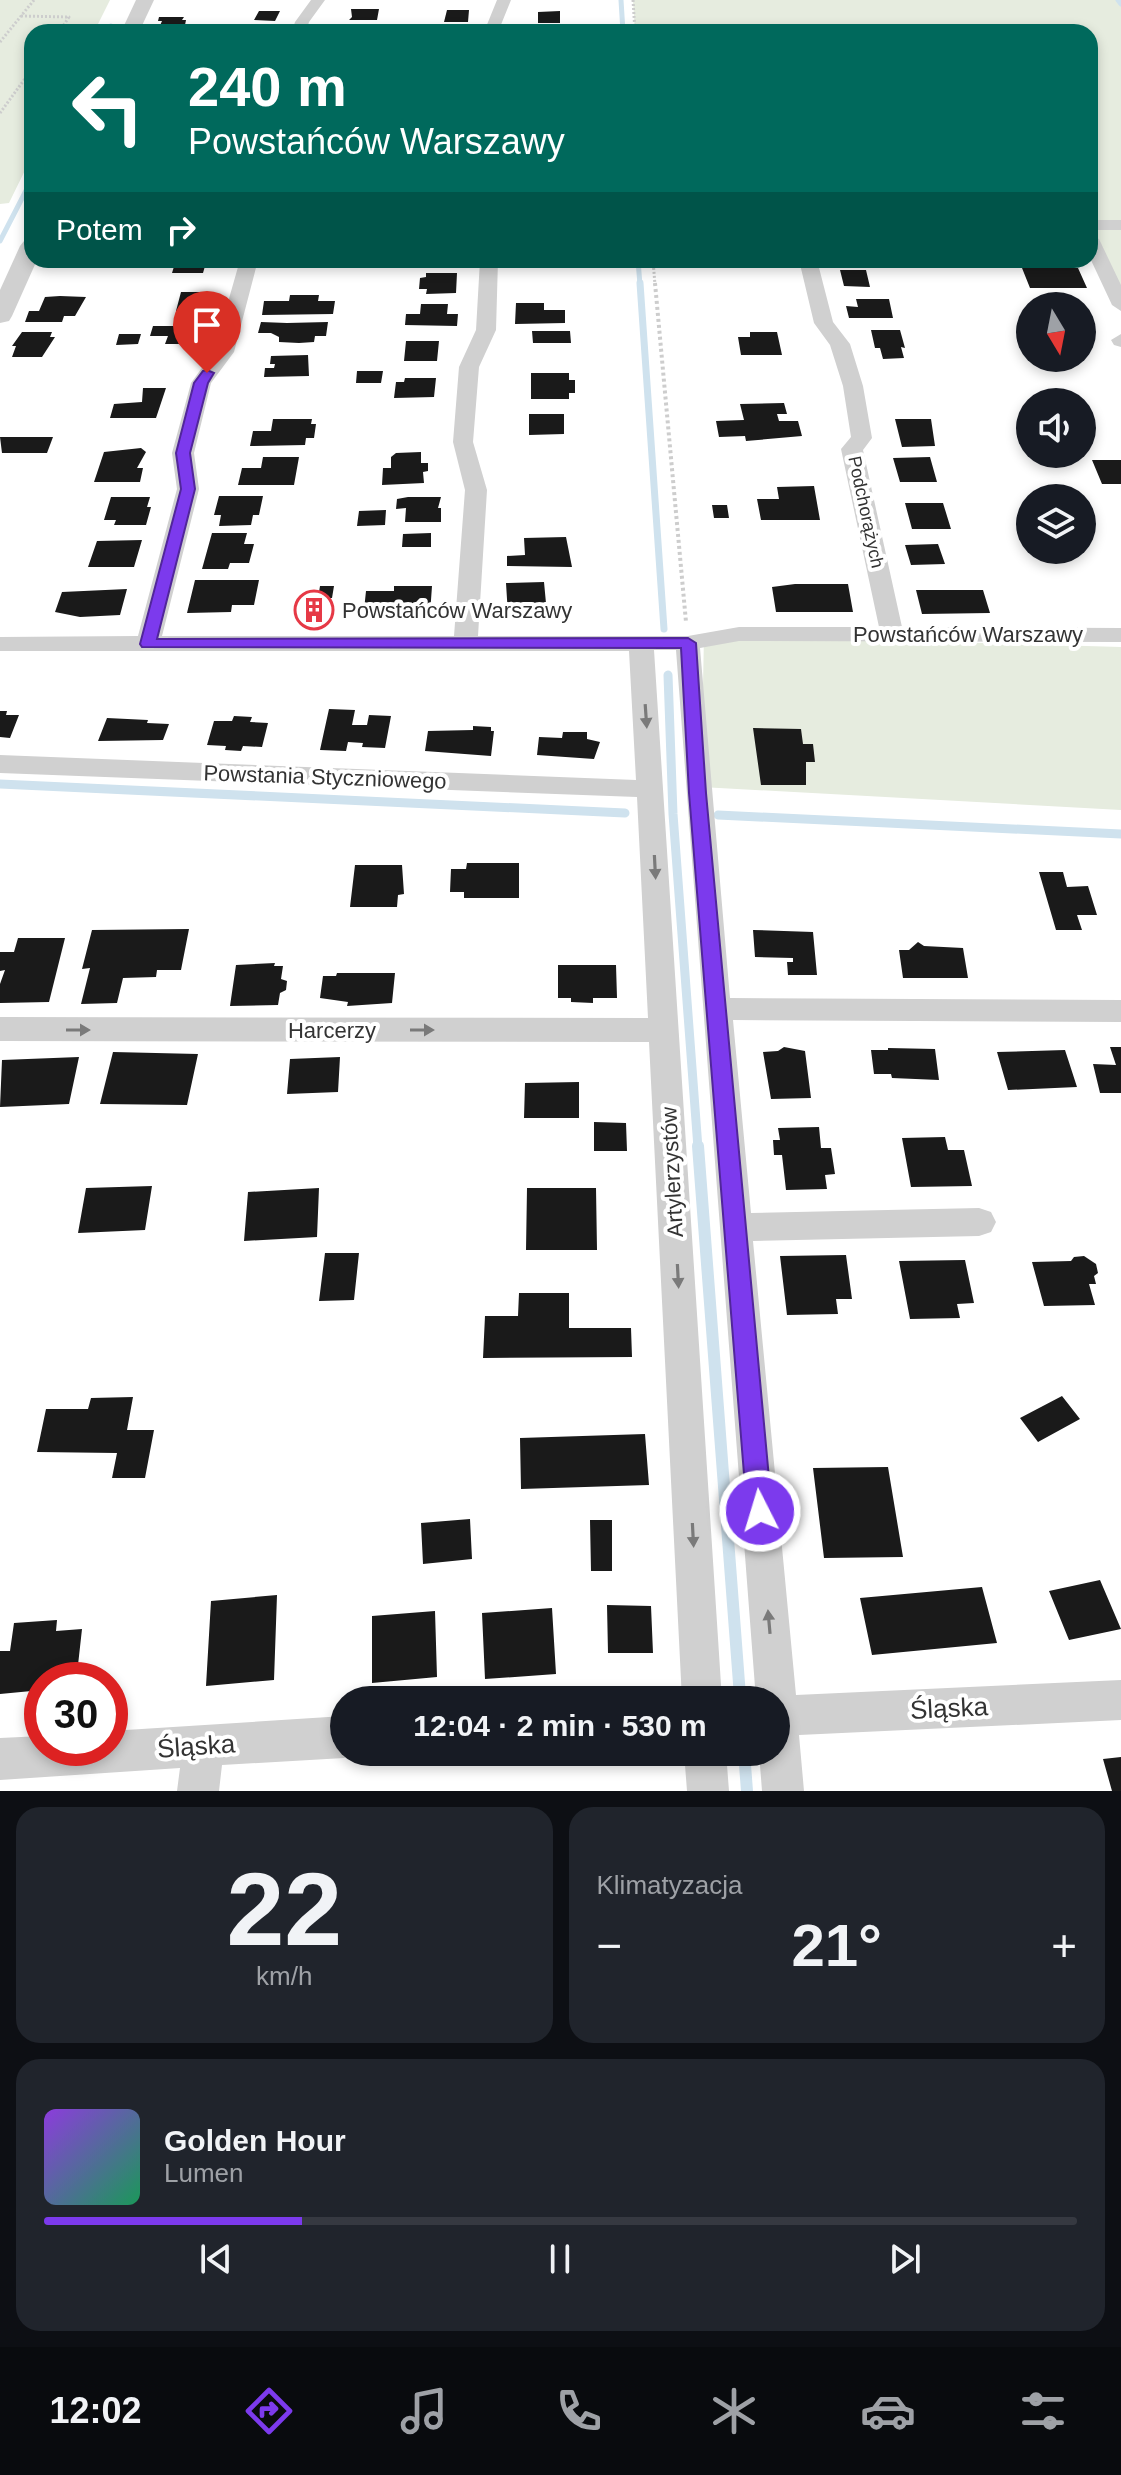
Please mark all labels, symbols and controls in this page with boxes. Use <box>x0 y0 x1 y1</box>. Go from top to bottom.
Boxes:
text: 240 m <box>188 55 347 118</box>
icon: left <box>56 56 160 160</box>
text: Powstańców Warszawy <box>188 121 565 162</box>
icon: right <box>159 208 203 252</box>
text: Potem <box>56 213 143 246</box>
pin <box>173 291 241 373</box>
north arrow <box>1016 292 1096 372</box>
map controls <box>1016 292 1096 564</box>
icon: arrive <box>185 303 229 347</box>
button: sound <box>1016 388 1096 468</box>
street label: Podchorążych <box>844 454 888 570</box>
button: layers <box>1016 484 1096 564</box>
building icon: Powstańców Warszawy <box>293 589 335 631</box>
place label: Powstańców Warszawy <box>342 598 572 623</box>
street label: Powstańców Warszawy <box>853 622 1083 647</box>
one-way arrow <box>640 704 653 729</box>
street label: Powstania Styczniowego <box>203 760 447 794</box>
one-way arrow <box>649 855 662 880</box>
street label: Harcerzy <box>288 1018 376 1043</box>
one-way arrow <box>66 1024 91 1036</box>
one-way arrow <box>410 1024 435 1036</box>
street label: Artylerzystów <box>656 1106 688 1238</box>
one-way arrow <box>671 1264 684 1289</box>
position arrow <box>718 1469 802 1553</box>
one-way arrow <box>686 1523 699 1548</box>
one-way arrow <box>762 1609 775 1634</box>
speed limit sign: 30 <box>24 1662 128 1766</box>
street label: Śląska <box>909 1691 989 1725</box>
text: 12:04 · 2 min · 530 m <box>413 1709 707 1742</box>
street label: Śląska <box>156 1728 237 1764</box>
text: 22 <box>226 1851 342 1967</box>
text: Klimatyzacja <box>597 1870 742 1900</box>
text: 21° <box>791 1912 882 1979</box>
text: − <box>597 1921 622 1970</box>
text: + <box>1051 1921 1077 1970</box>
text: km/h <box>256 1961 312 1991</box>
text: Golden Hour <box>164 2124 346 2157</box>
text: Lumen <box>164 2158 244 2188</box>
icon: previous <box>194 2237 238 2281</box>
icon: pause <box>538 2237 582 2281</box>
icon: next <box>883 2237 927 2281</box>
icon: directions <box>241 2383 297 2439</box>
icon: music <box>396 2383 452 2439</box>
icon: phone <box>551 2383 607 2439</box>
icon: climate <box>706 2383 762 2439</box>
icon: car <box>860 2383 916 2439</box>
icon: filters <box>1015 2383 1071 2439</box>
text: 12:02 <box>49 2390 142 2431</box>

